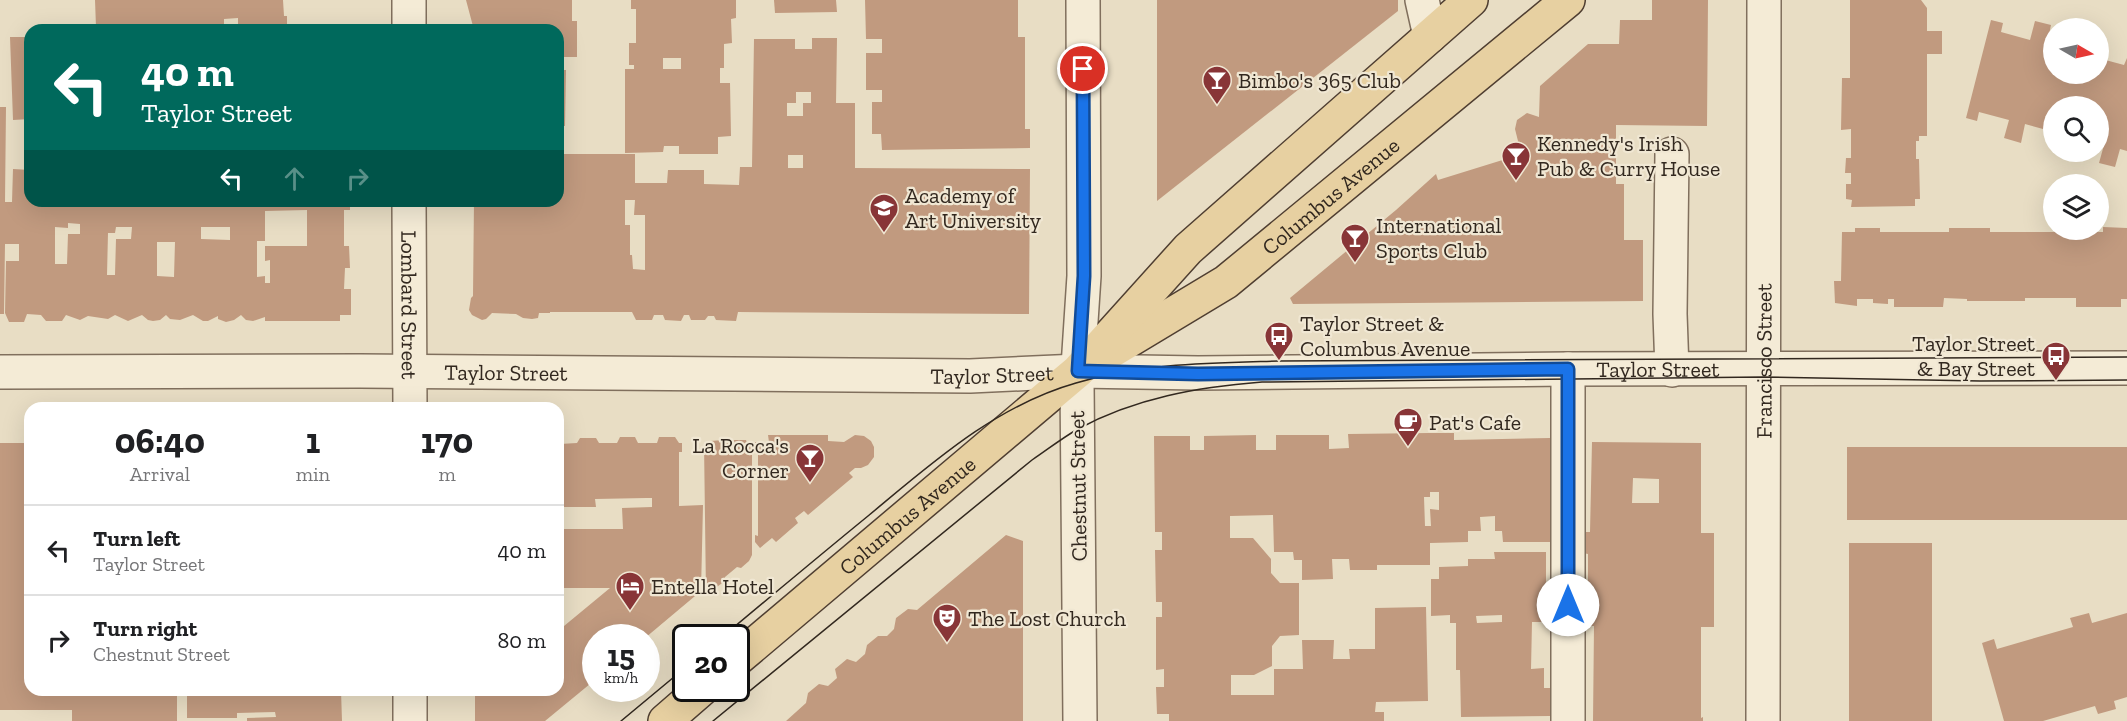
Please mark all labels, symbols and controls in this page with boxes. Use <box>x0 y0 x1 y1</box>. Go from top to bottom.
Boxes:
north arrow <box>2043 18 2109 84</box>
map controls <box>2043 18 2109 240</box>
pin <box>1057 43 1108 94</box>
text: 40 m <box>141 46 234 97</box>
icon: left <box>42 48 120 126</box>
icon: arrive <box>1066 52 1099 85</box>
bar icon: Bimbo's 365 Club <box>1201 64 1233 106</box>
place label: Bimbo's 365 Club <box>1238 67 1401 94</box>
button: search <box>2043 96 2109 162</box>
text: Taylor Street <box>141 97 292 129</box>
place label: Kennedy's Irish Pub & Curry House <box>1537 130 1720 182</box>
street label: Columbus Avenue <box>1256 131 1405 261</box>
bar icon: Kennedy's Irish Pub & Curry House <box>1500 140 1532 182</box>
icon: left <box>215 162 248 195</box>
icon: ahead <box>278 162 311 195</box>
icon: right <box>341 162 374 195</box>
button: layers <box>2043 174 2109 240</box>
place label: Academy of Art University <box>905 182 1042 234</box>
school or university icon: Academy of Art University <box>868 192 900 234</box>
place label: International Sports Club <box>1376 212 1502 264</box>
bar icon: International Sports Club <box>1339 222 1371 264</box>
street label: Lombard Street <box>396 230 423 380</box>
street label: Francisco Street <box>1750 283 1777 439</box>
place label: Taylor Street & Columbus Avenue <box>1300 310 1470 362</box>
bus stop icon: Taylor Street & Columbus Avenue <box>1263 320 1295 362</box>
place label: Taylor Street & Bay Street <box>1912 330 2036 382</box>
bus stop icon: Taylor Street & Bay Street <box>2040 340 2072 382</box>
street label: Taylor Street <box>1596 355 1720 382</box>
street label: Taylor Street <box>444 358 569 386</box>
street label: Taylor Street <box>930 359 1055 390</box>
cafe icon: Pat's Cafe <box>1392 406 1424 448</box>
place label: Pat's Cafe <box>1429 409 1521 436</box>
street label: Chestnut Street <box>1063 410 1093 562</box>
text: 06:40 <box>115 419 205 462</box>
text: 1 <box>306 419 320 462</box>
text: 170 <box>421 419 473 462</box>
place label: La Rocca's Corner <box>692 432 789 484</box>
bar icon: La Rocca's Corner <box>794 442 826 484</box>
street label: Columbus Avenue <box>833 450 981 581</box>
text: Arrival <box>130 462 190 486</box>
text: min <box>296 462 330 486</box>
text: m <box>438 462 456 486</box>
text: Turn left <box>93 525 180 552</box>
icon: left <box>42 534 75 567</box>
text: 40 m <box>497 537 546 564</box>
text: Taylor Street <box>93 552 205 576</box>
hotel icon: Entella Hotel <box>614 570 646 612</box>
place label: Entella Hotel <box>651 573 774 600</box>
position arrow <box>1536 573 1600 637</box>
theatre icon: The Lost Church <box>931 602 963 644</box>
place label: The Lost Church <box>968 605 1127 632</box>
text: Turn right <box>93 615 197 642</box>
icon: right <box>42 624 75 657</box>
speed limit sign: 20 <box>672 624 750 702</box>
text: 80 m <box>498 627 546 654</box>
text: 15 <box>607 638 635 674</box>
text: Chestnut Street <box>93 642 230 666</box>
text: km/h <box>604 669 638 687</box>

